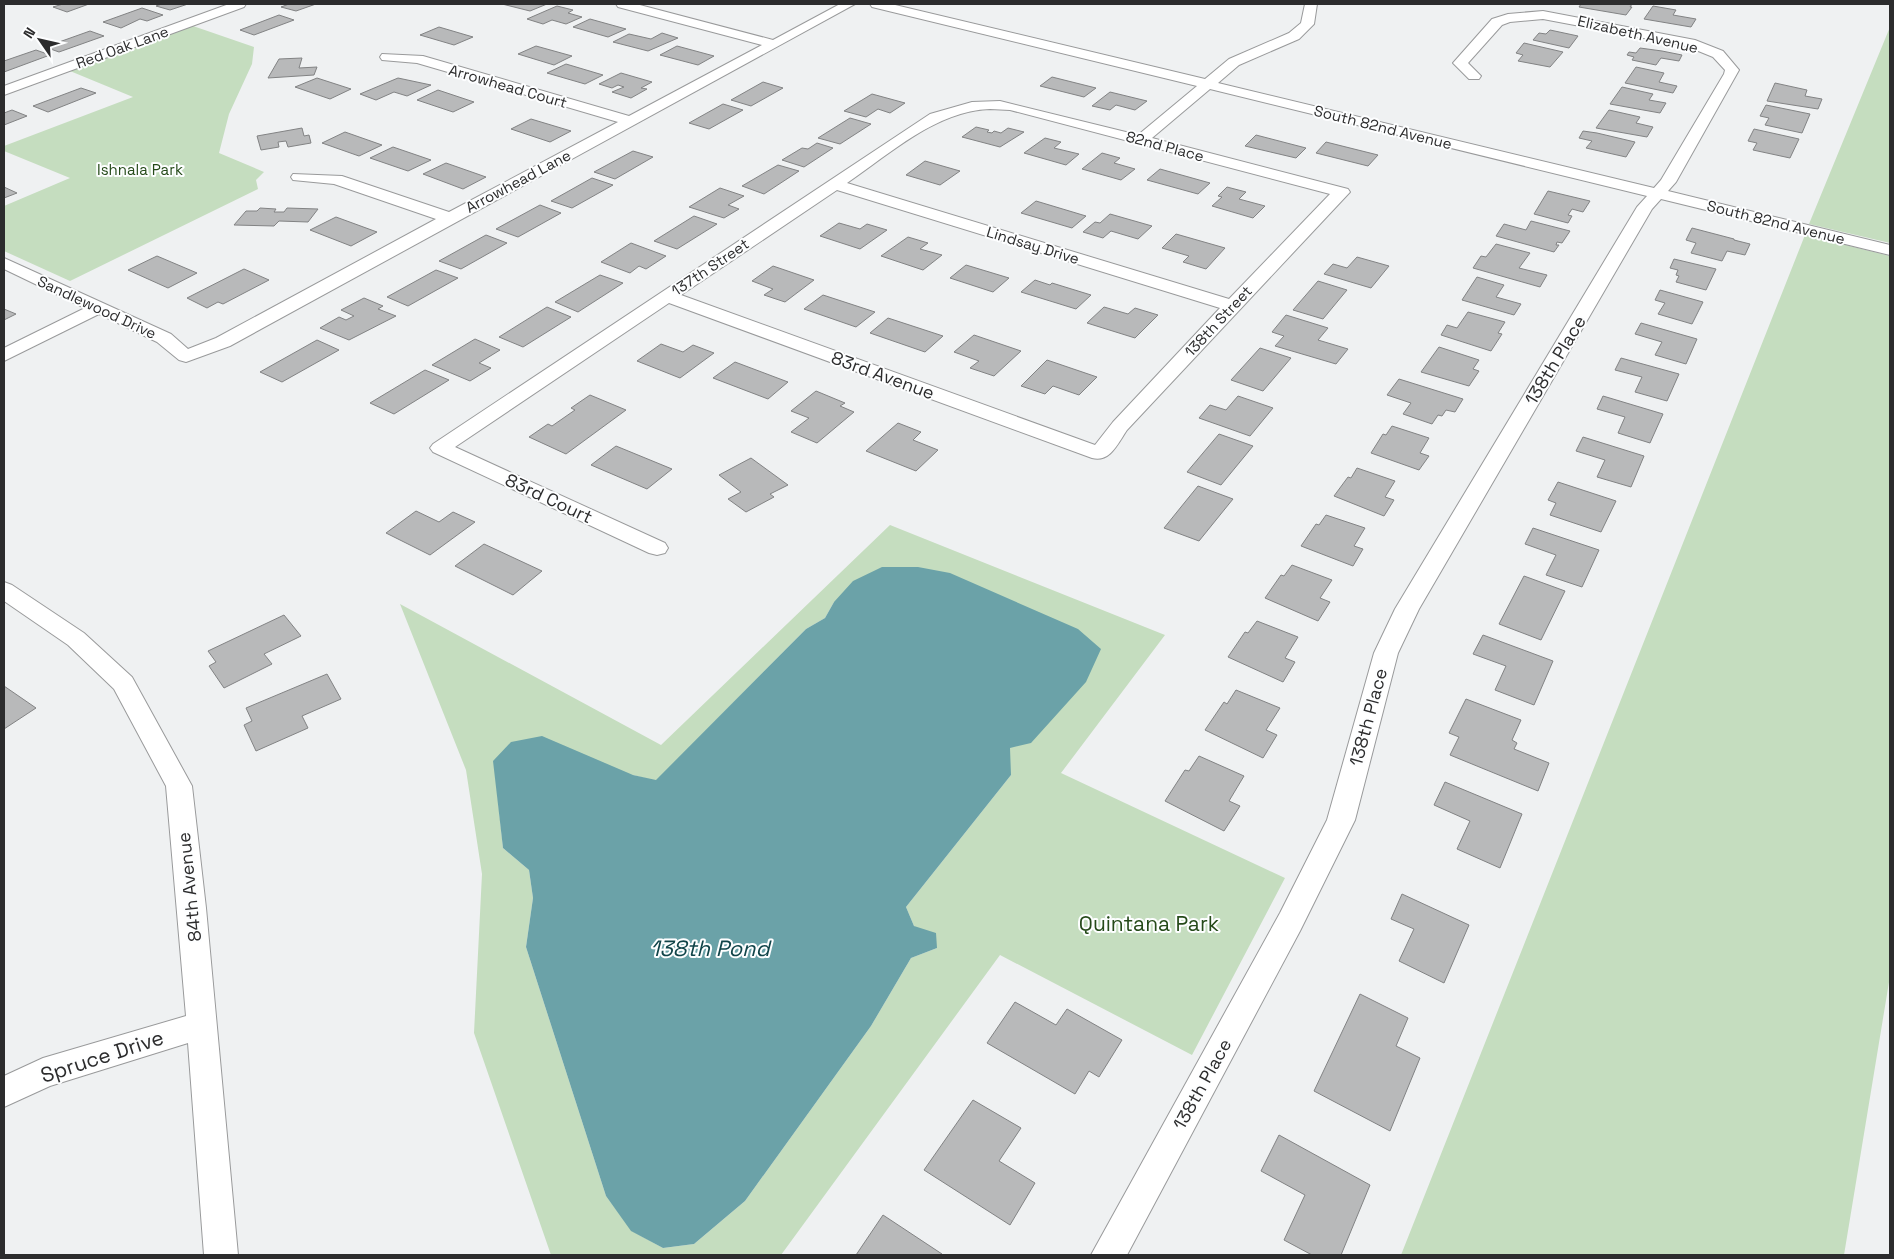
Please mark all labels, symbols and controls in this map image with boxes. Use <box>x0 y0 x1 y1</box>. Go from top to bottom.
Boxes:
street label: Elizabeth Avenue <box>1576 11 1700 57</box>
north arrow <box>15 15 65 65</box>
street label: Red Oak Lane <box>73 21 171 73</box>
text: N <box>19 24 39 42</box>
street label: Arrowhead Court <box>447 60 569 112</box>
street label: South 82nd Avenue <box>1312 101 1454 153</box>
street label: 82nd Place <box>1124 126 1206 166</box>
street label: Arrowhead Lane <box>462 145 574 217</box>
park label: Ishnala Park <box>97 160 183 179</box>
street label: South 82nd Avenue <box>1705 196 1847 248</box>
street label: Lindsay Drive <box>984 222 1082 268</box>
street label: 137th Street <box>668 234 753 300</box>
street label: Sandlewood Drive <box>35 271 160 343</box>
street label: 138th Street <box>1180 281 1256 361</box>
street label: 138th Place <box>1519 311 1591 409</box>
street label: 83rd Avenue <box>828 346 938 404</box>
street label: 83rd Court <box>502 468 596 528</box>
street label: 138th Place <box>1344 666 1392 768</box>
street label: 84th Avenue <box>172 831 206 943</box>
park label: Quintana Park <box>1079 910 1219 937</box>
water label: 138th Pond <box>650 934 773 962</box>
street label: Spruce Drive <box>37 1023 167 1089</box>
street label: 138th Place <box>1168 1035 1236 1133</box>

